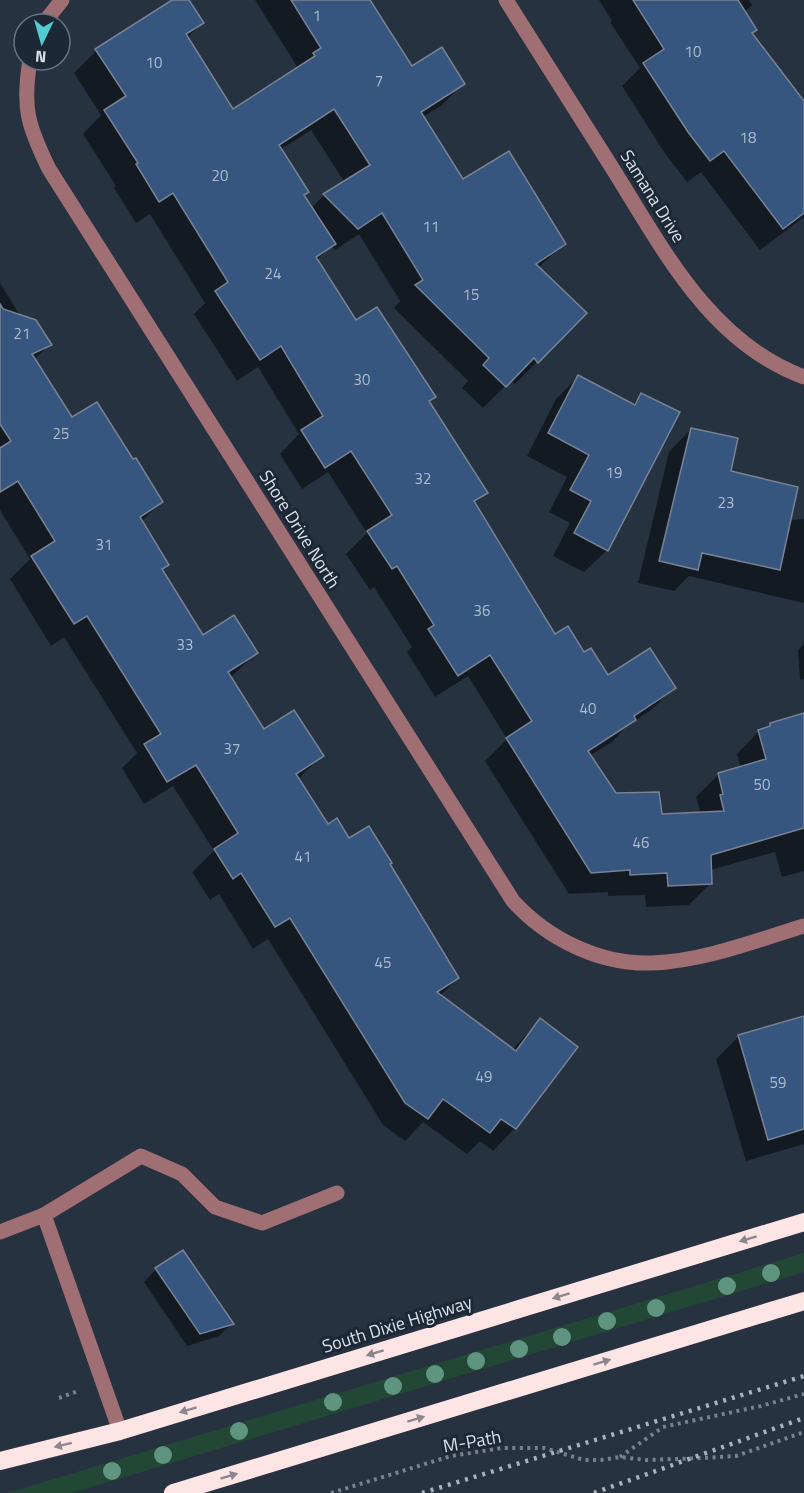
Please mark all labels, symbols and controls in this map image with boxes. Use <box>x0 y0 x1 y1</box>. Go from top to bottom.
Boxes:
house number: 1 <box>313 4 321 27</box>
north arrow <box>12 12 72 72</box>
house number: 10 <box>685 40 701 63</box>
text: N <box>34 45 47 69</box>
house number: 10 <box>146 51 162 74</box>
house number: 7 <box>375 69 383 92</box>
house number: 18 <box>740 126 756 149</box>
street label: Samana Drive <box>614 144 692 248</box>
house number: 20 <box>212 164 228 187</box>
house number: 11 <box>423 215 439 238</box>
house number: 24 <box>265 262 281 285</box>
house number: 15 <box>463 283 479 306</box>
house number: 21 <box>14 322 30 345</box>
house number: 30 <box>354 368 370 391</box>
house number: 25 <box>53 422 69 445</box>
house number: 19 <box>606 461 622 484</box>
street label: Shore Drive North <box>253 465 347 593</box>
house number: 32 <box>415 467 431 490</box>
house number: 23 <box>718 491 734 514</box>
house number: 31 <box>96 533 112 556</box>
house number: 36 <box>474 599 490 622</box>
house number: 33 <box>177 633 193 656</box>
house number: 40 <box>580 697 596 720</box>
house number: 37 <box>224 737 240 760</box>
house number: 50 <box>754 773 770 796</box>
house number: 46 <box>633 831 649 854</box>
house number: 41 <box>295 845 311 868</box>
house number: 45 <box>375 951 391 974</box>
house number: 49 <box>476 1065 492 1088</box>
house number: 59 <box>770 1071 786 1094</box>
one-way arrow <box>739 1235 757 1244</box>
street label: South Dixie Highway <box>319 1288 476 1360</box>
one-way arrow <box>552 1292 570 1301</box>
one-way arrow <box>366 1349 384 1358</box>
one-way arrow <box>593 1357 611 1366</box>
one-way arrow <box>179 1406 197 1415</box>
one-way arrow <box>407 1414 425 1423</box>
street label: M-Path <box>441 1423 503 1459</box>
one-way arrow <box>54 1440 72 1450</box>
one-way arrow <box>220 1471 238 1480</box>

